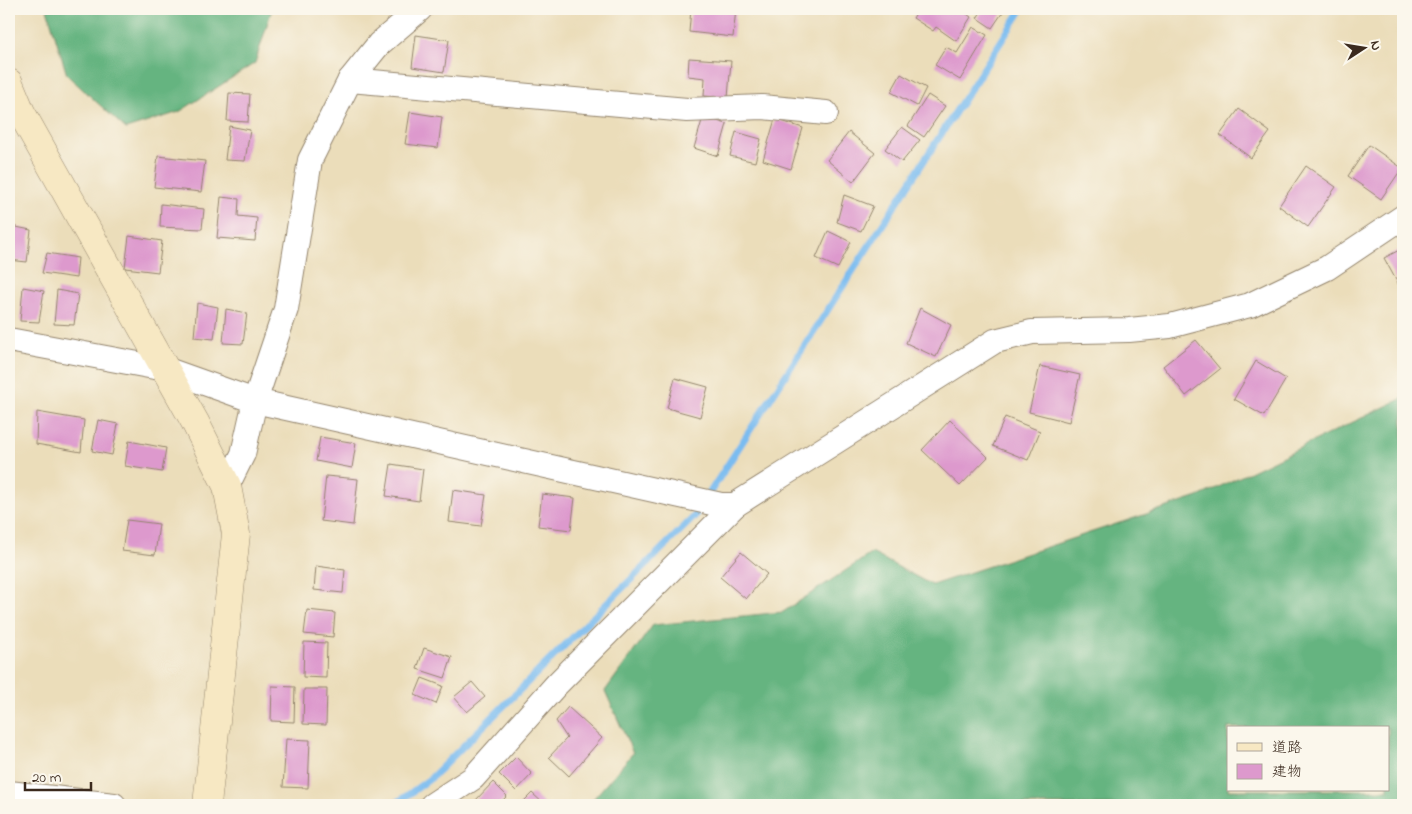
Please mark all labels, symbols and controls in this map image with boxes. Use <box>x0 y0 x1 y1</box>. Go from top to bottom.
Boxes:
north arrow <box>1340 22 1390 72</box>
text: N <box>1364 39 1387 52</box>
legend <box>1227 726 1390 792</box>
text: 道路 <box>1272 737 1302 759</box>
scale bar <box>25 759 91 791</box>
text: 建物 <box>1272 761 1302 783</box>
text: 20 m <box>32 767 62 789</box>

